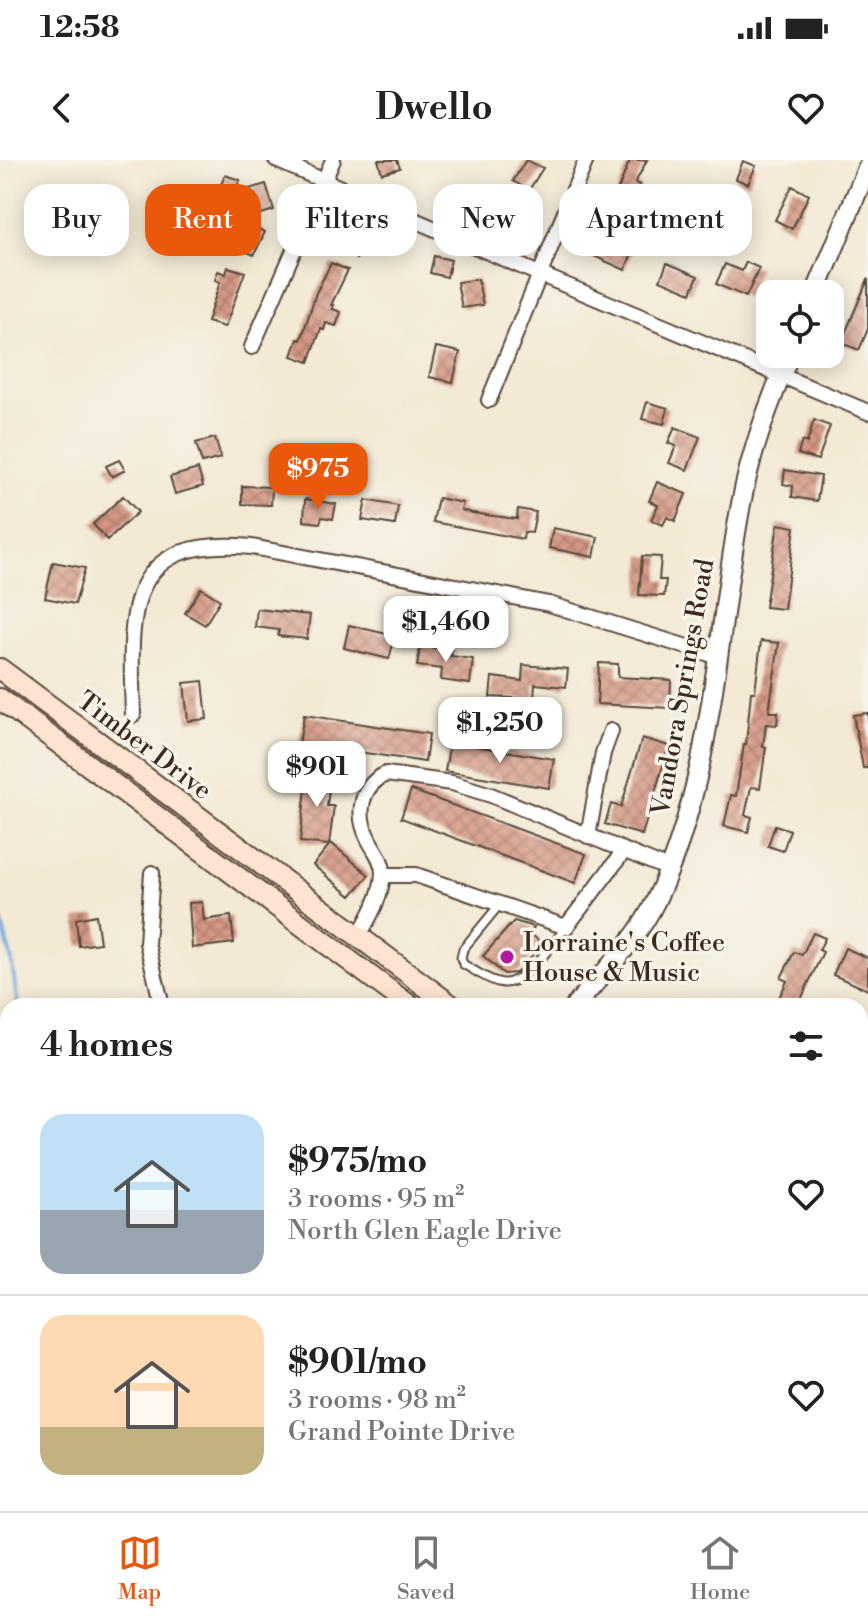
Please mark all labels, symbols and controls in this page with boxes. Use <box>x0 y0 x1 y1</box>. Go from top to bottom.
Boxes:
text: 12:58 <box>40 9 120 47</box>
icon: back <box>40 86 84 130</box>
text: Dwello <box>375 86 493 131</box>
icon: heart <box>784 86 828 130</box>
chip: Buy <box>24 184 129 256</box>
chip: Rent <box>145 184 261 256</box>
chip: Filters <box>277 184 417 256</box>
chip: New <box>433 184 543 256</box>
chip: Apartment <box>559 184 752 256</box>
map controls <box>756 280 844 368</box>
button: locate <box>756 280 844 368</box>
pin: $975 <box>271 443 365 511</box>
text: $975 <box>287 453 349 485</box>
street label: Vandora Springs Road <box>644 556 721 819</box>
pin: $1,460 <box>381 596 511 664</box>
text: $1,460 <box>402 606 490 638</box>
street label: Timber Drive <box>71 685 218 807</box>
pin: $1,250 <box>435 697 565 765</box>
text: $1,250 <box>456 707 544 739</box>
pin: $901 <box>270 741 364 809</box>
text: $901 <box>286 751 348 783</box>
place label: Lorraine's Coffee House & Music <box>523 927 725 989</box>
marker: Lorraine's Coffee House & Music <box>498 948 516 966</box>
icon: filters <box>784 1024 828 1068</box>
text: 4 homes <box>40 1025 173 1067</box>
text: $975/mo <box>288 1141 427 1183</box>
icon: home <box>104 1146 200 1242</box>
icon: heart <box>784 1172 828 1216</box>
text: 3 rooms · 95 m² <box>288 1183 464 1215</box>
text: North Glen Eagle Drive <box>288 1215 562 1247</box>
text: $901/mo <box>288 1342 427 1384</box>
icon: home <box>104 1347 200 1443</box>
icon: heart <box>784 1373 828 1417</box>
text: 3 rooms · 98 m² <box>288 1384 466 1416</box>
text: Grand Pointe Drive <box>288 1416 515 1448</box>
tab: Map <box>118 1531 162 1606</box>
tab: Saved <box>397 1531 455 1606</box>
tab: Home <box>690 1531 750 1606</box>

